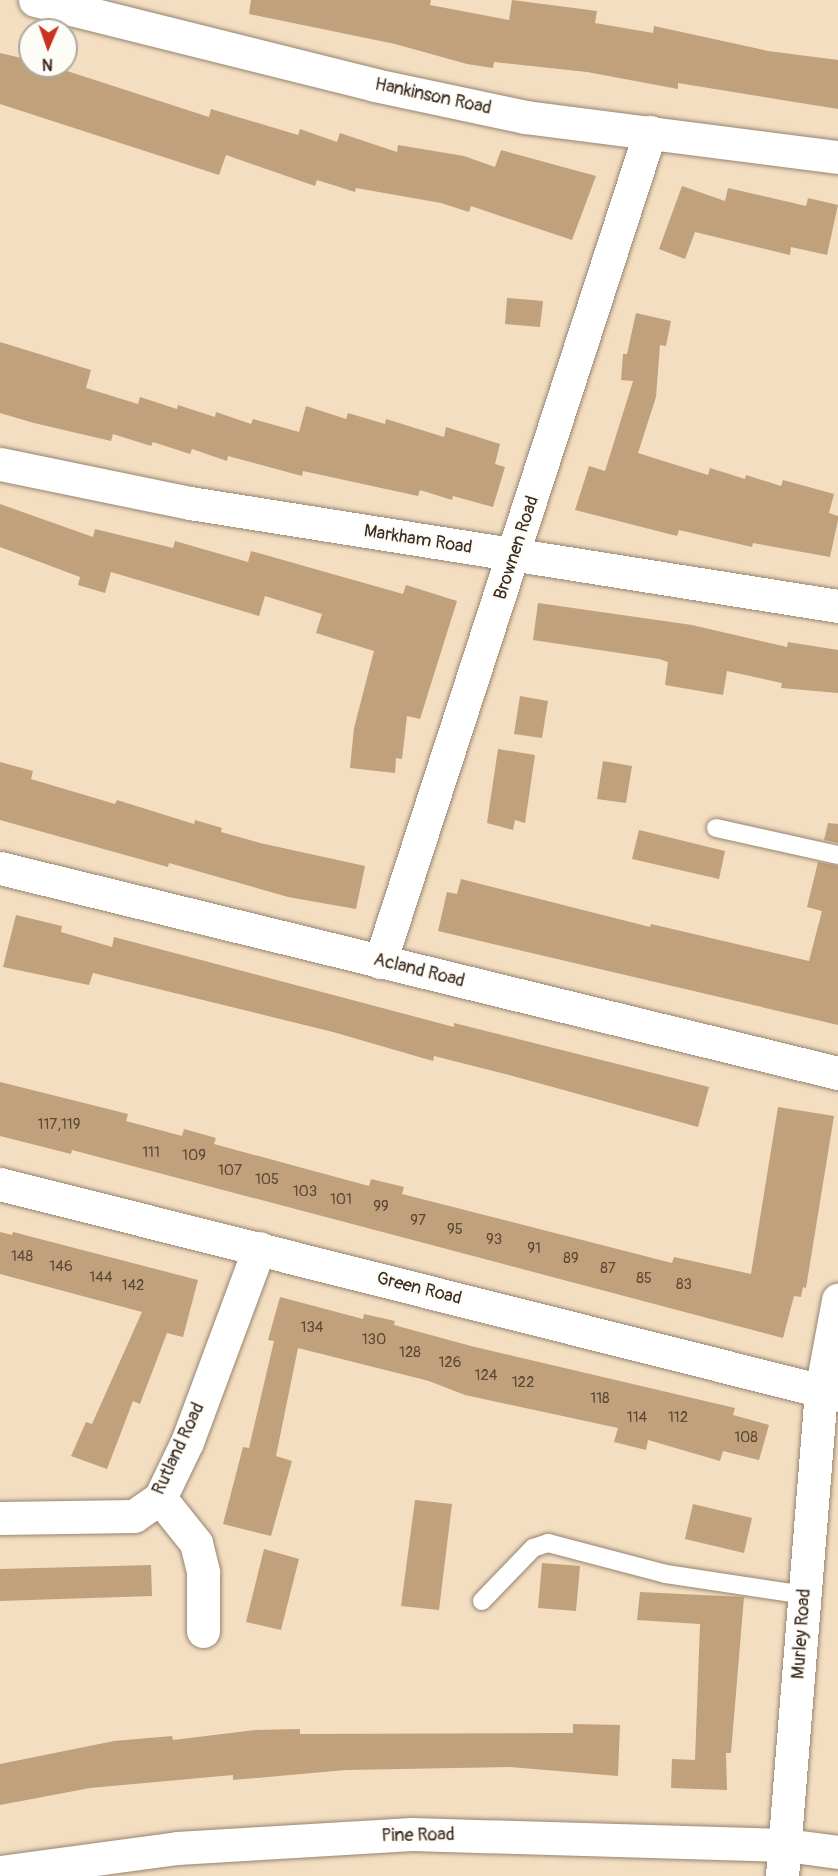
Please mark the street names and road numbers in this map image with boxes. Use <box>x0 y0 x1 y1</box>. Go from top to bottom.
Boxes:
street label: Hankinson Road <box>373 74 493 120</box>
street label: Brownen Road <box>490 493 544 603</box>
street label: Markham Road <box>362 521 474 559</box>
street label: Acland Road <box>371 949 467 993</box>
street label: Green Road <box>374 1268 464 1310</box>
street label: Rutland Road <box>148 1400 210 1498</box>
street label: Murley Road <box>788 1588 816 1680</box>
street label: Pine Road <box>381 1825 455 1847</box>

